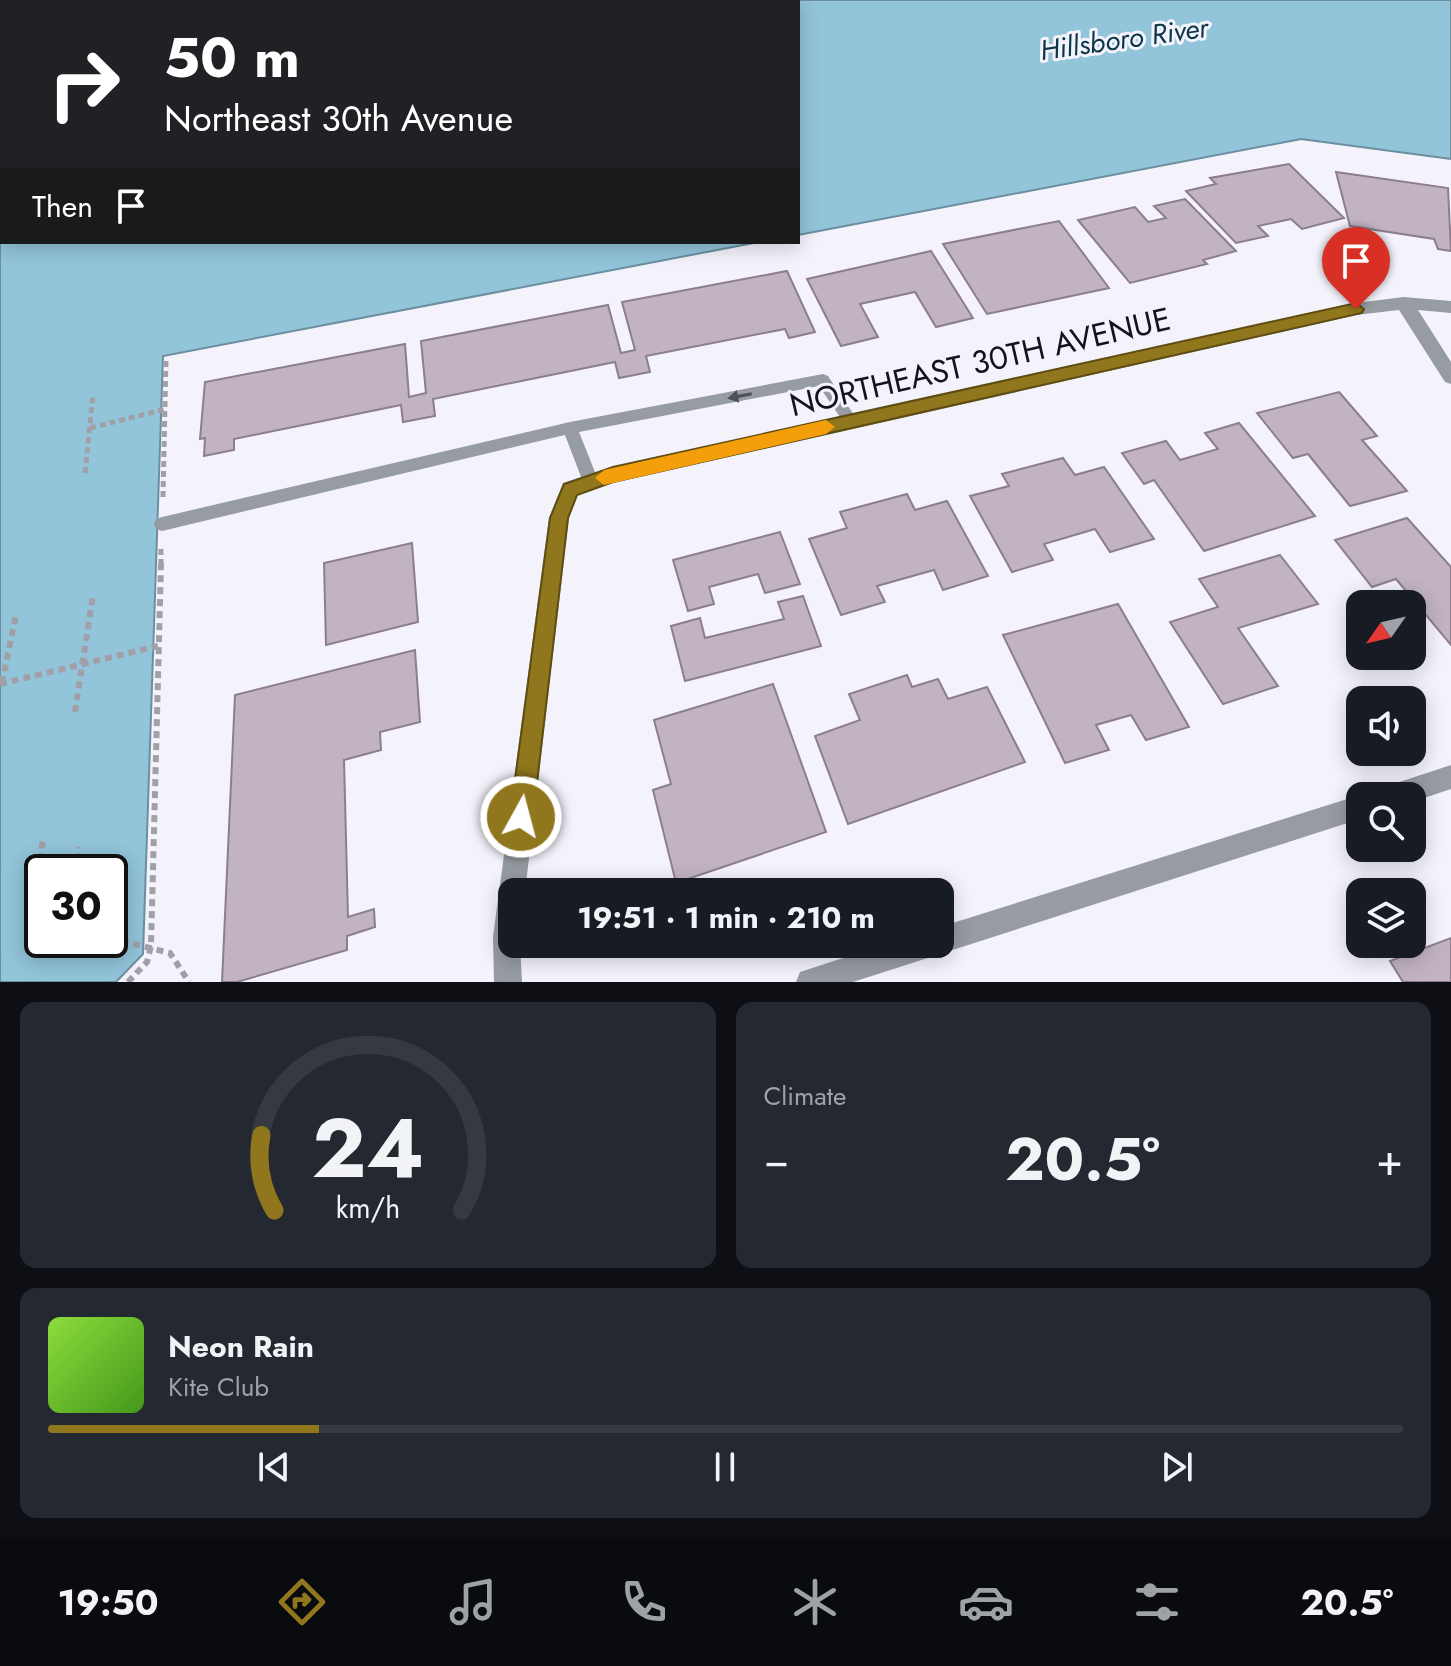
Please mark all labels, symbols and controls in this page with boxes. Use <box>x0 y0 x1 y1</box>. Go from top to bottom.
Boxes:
water label: Hillsboro River <box>1037 7 1212 71</box>
text: 50 m <box>164 17 300 98</box>
icon: right <box>32 32 136 136</box>
text: Northeast 30th Avenue <box>164 92 513 144</box>
icon: arrive <box>109 184 153 228</box>
text: Then <box>32 185 93 228</box>
pin <box>1322 227 1390 309</box>
icon: arrive <box>1334 239 1378 283</box>
street label: NORTHEAST 30TH AVENUE <box>785 296 1175 428</box>
one-way arrow <box>727 390 752 403</box>
north arrow <box>1346 590 1426 670</box>
map controls <box>1346 590 1426 958</box>
button: sound <box>1346 686 1426 766</box>
position arrow <box>479 775 563 859</box>
button: search <box>1346 782 1426 862</box>
speed limit sign: 30 <box>24 854 128 958</box>
button: layers <box>1346 878 1426 958</box>
text: 19:51 · 1 min · 210 m <box>577 896 875 939</box>
text: Climate <box>764 1077 846 1115</box>
text: 24 <box>311 1088 424 1208</box>
text: 20.5° <box>1005 1116 1160 1203</box>
text: − <box>764 1128 789 1192</box>
text: + <box>1376 1128 1403 1192</box>
text: km/h <box>335 1187 400 1229</box>
text: Neon Rain <box>168 1325 314 1368</box>
text: Kite Club <box>168 1368 269 1406</box>
icon: previous <box>252 1445 296 1489</box>
icon: pause <box>703 1445 747 1489</box>
icon: next <box>1155 1445 1199 1489</box>
icon: directions <box>274 1574 330 1630</box>
icon: music <box>445 1574 501 1630</box>
icon: phone <box>616 1574 672 1630</box>
icon: climate <box>787 1574 843 1630</box>
icon: car <box>958 1574 1014 1630</box>
icon: filters <box>1129 1574 1185 1630</box>
text: 19:50 <box>58 1576 159 1628</box>
text: 20.5° <box>1300 1576 1393 1628</box>

